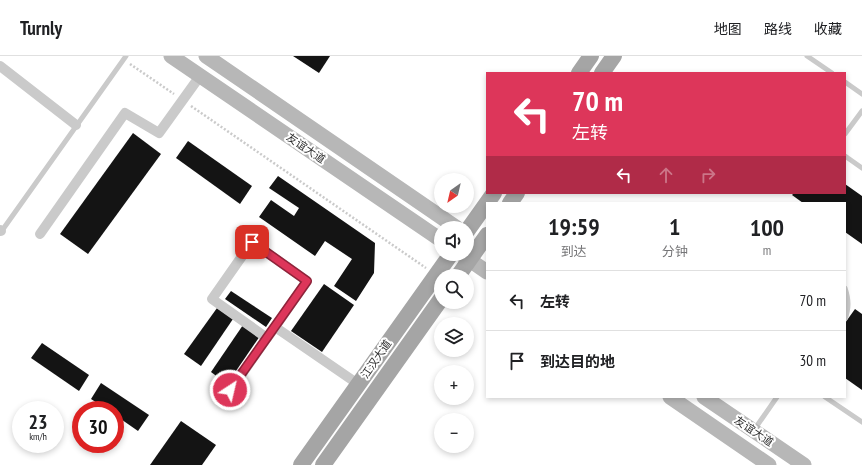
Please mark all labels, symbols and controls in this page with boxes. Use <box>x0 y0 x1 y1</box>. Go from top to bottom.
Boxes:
text: Turnly <box>20 16 62 40</box>
text: 地图 <box>714 20 742 38</box>
text: 路线 <box>764 20 792 38</box>
text: 收藏 <box>814 20 842 38</box>
text: 70 m <box>572 82 623 119</box>
icon: left <box>506 88 558 140</box>
text: 左转 <box>572 121 608 144</box>
street label: 友谊大道 <box>284 130 328 166</box>
icon: left <box>613 164 635 186</box>
icon: ahead <box>655 164 677 186</box>
icon: right <box>697 164 719 186</box>
north arrow <box>434 173 474 213</box>
map controls <box>434 173 474 453</box>
text: 19:59 <box>548 211 600 242</box>
text: 1 <box>669 211 680 242</box>
text: 100 <box>750 212 784 243</box>
button: sound <box>434 221 474 261</box>
pin <box>235 225 269 259</box>
icon: arrive <box>241 231 263 253</box>
text: m <box>763 242 771 259</box>
text: 到达 <box>561 243 587 260</box>
text: 分钟 <box>662 243 688 260</box>
button: search <box>434 269 474 309</box>
icon: left <box>506 290 528 312</box>
text: 70 m <box>800 291 826 310</box>
text: 左转 <box>540 292 570 311</box>
button: layers <box>434 317 474 357</box>
street label: 江汉大道 <box>358 337 394 381</box>
icon: arrive <box>506 350 528 372</box>
text: 30 m <box>800 351 826 370</box>
text: 到达目的地 <box>540 352 615 371</box>
button: + <box>434 365 474 405</box>
position arrow <box>209 369 251 411</box>
speed limit sign: 30 <box>72 401 124 453</box>
text: 23 <box>28 409 48 435</box>
button: − <box>434 413 474 453</box>
street label: 友谊大道 <box>732 413 776 449</box>
text: km/h <box>29 430 47 443</box>

